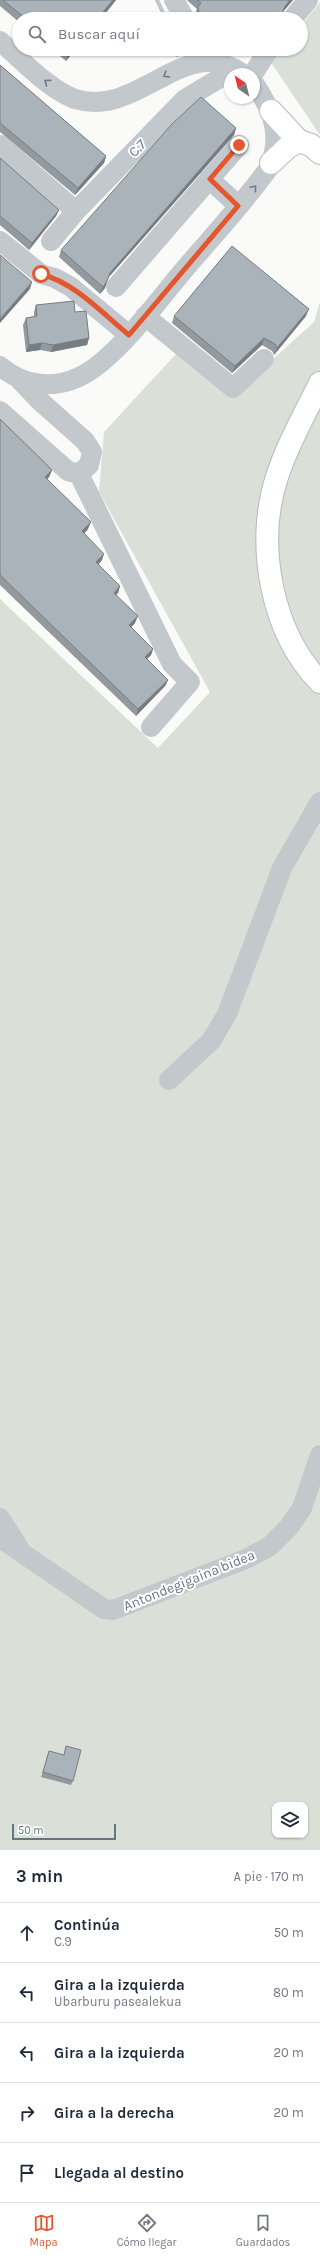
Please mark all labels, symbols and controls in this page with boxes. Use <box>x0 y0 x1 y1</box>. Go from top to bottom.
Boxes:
search box <box>12 12 308 56</box>
icon: search <box>26 23 48 45</box>
text: Buscar aquí <box>58 25 140 43</box>
north arrow <box>224 68 260 104</box>
one-way arrow <box>163 70 170 77</box>
one-way arrow <box>45 80 52 87</box>
street label: C.7 <box>125 136 150 161</box>
route end <box>230 136 248 154</box>
one-way arrow <box>249 185 256 193</box>
route start <box>32 265 50 283</box>
street label: Antondegigaina bidea <box>121 1546 257 1615</box>
map controls <box>272 1802 308 1838</box>
button: layers <box>272 1802 308 1838</box>
scale bar <box>12 1822 116 1841</box>
text: 50 m <box>18 1824 44 1837</box>
text: 3 min <box>16 1866 63 1886</box>
text: A pie · 170 m <box>233 1869 304 1884</box>
text: Continúa <box>54 1916 120 1934</box>
icon: ahead <box>16 1922 38 1944</box>
text: 50 m <box>274 1925 304 1940</box>
text: C.9 <box>54 1934 72 1949</box>
text: Gira a la izquierda <box>54 1976 185 1994</box>
icon: left <box>16 1982 38 2004</box>
text: 80 m <box>273 1985 304 2000</box>
text: Ubarburu pasealekua <box>54 1994 181 2009</box>
icon: left <box>16 2042 38 2064</box>
text: Gira a la izquierda <box>54 2044 185 2062</box>
text: 20 m <box>274 2045 304 2060</box>
icon: right <box>16 2102 38 2124</box>
text: Gira a la derecha <box>54 2104 174 2122</box>
text: 20 m <box>274 2105 304 2120</box>
icon: arrive <box>16 2162 38 2184</box>
text: Llegada al destino <box>54 2164 184 2182</box>
tab: Mapa <box>30 2212 57 2249</box>
tab: Cómo llegar <box>117 2212 176 2249</box>
tab: Guardados <box>236 2212 290 2249</box>

